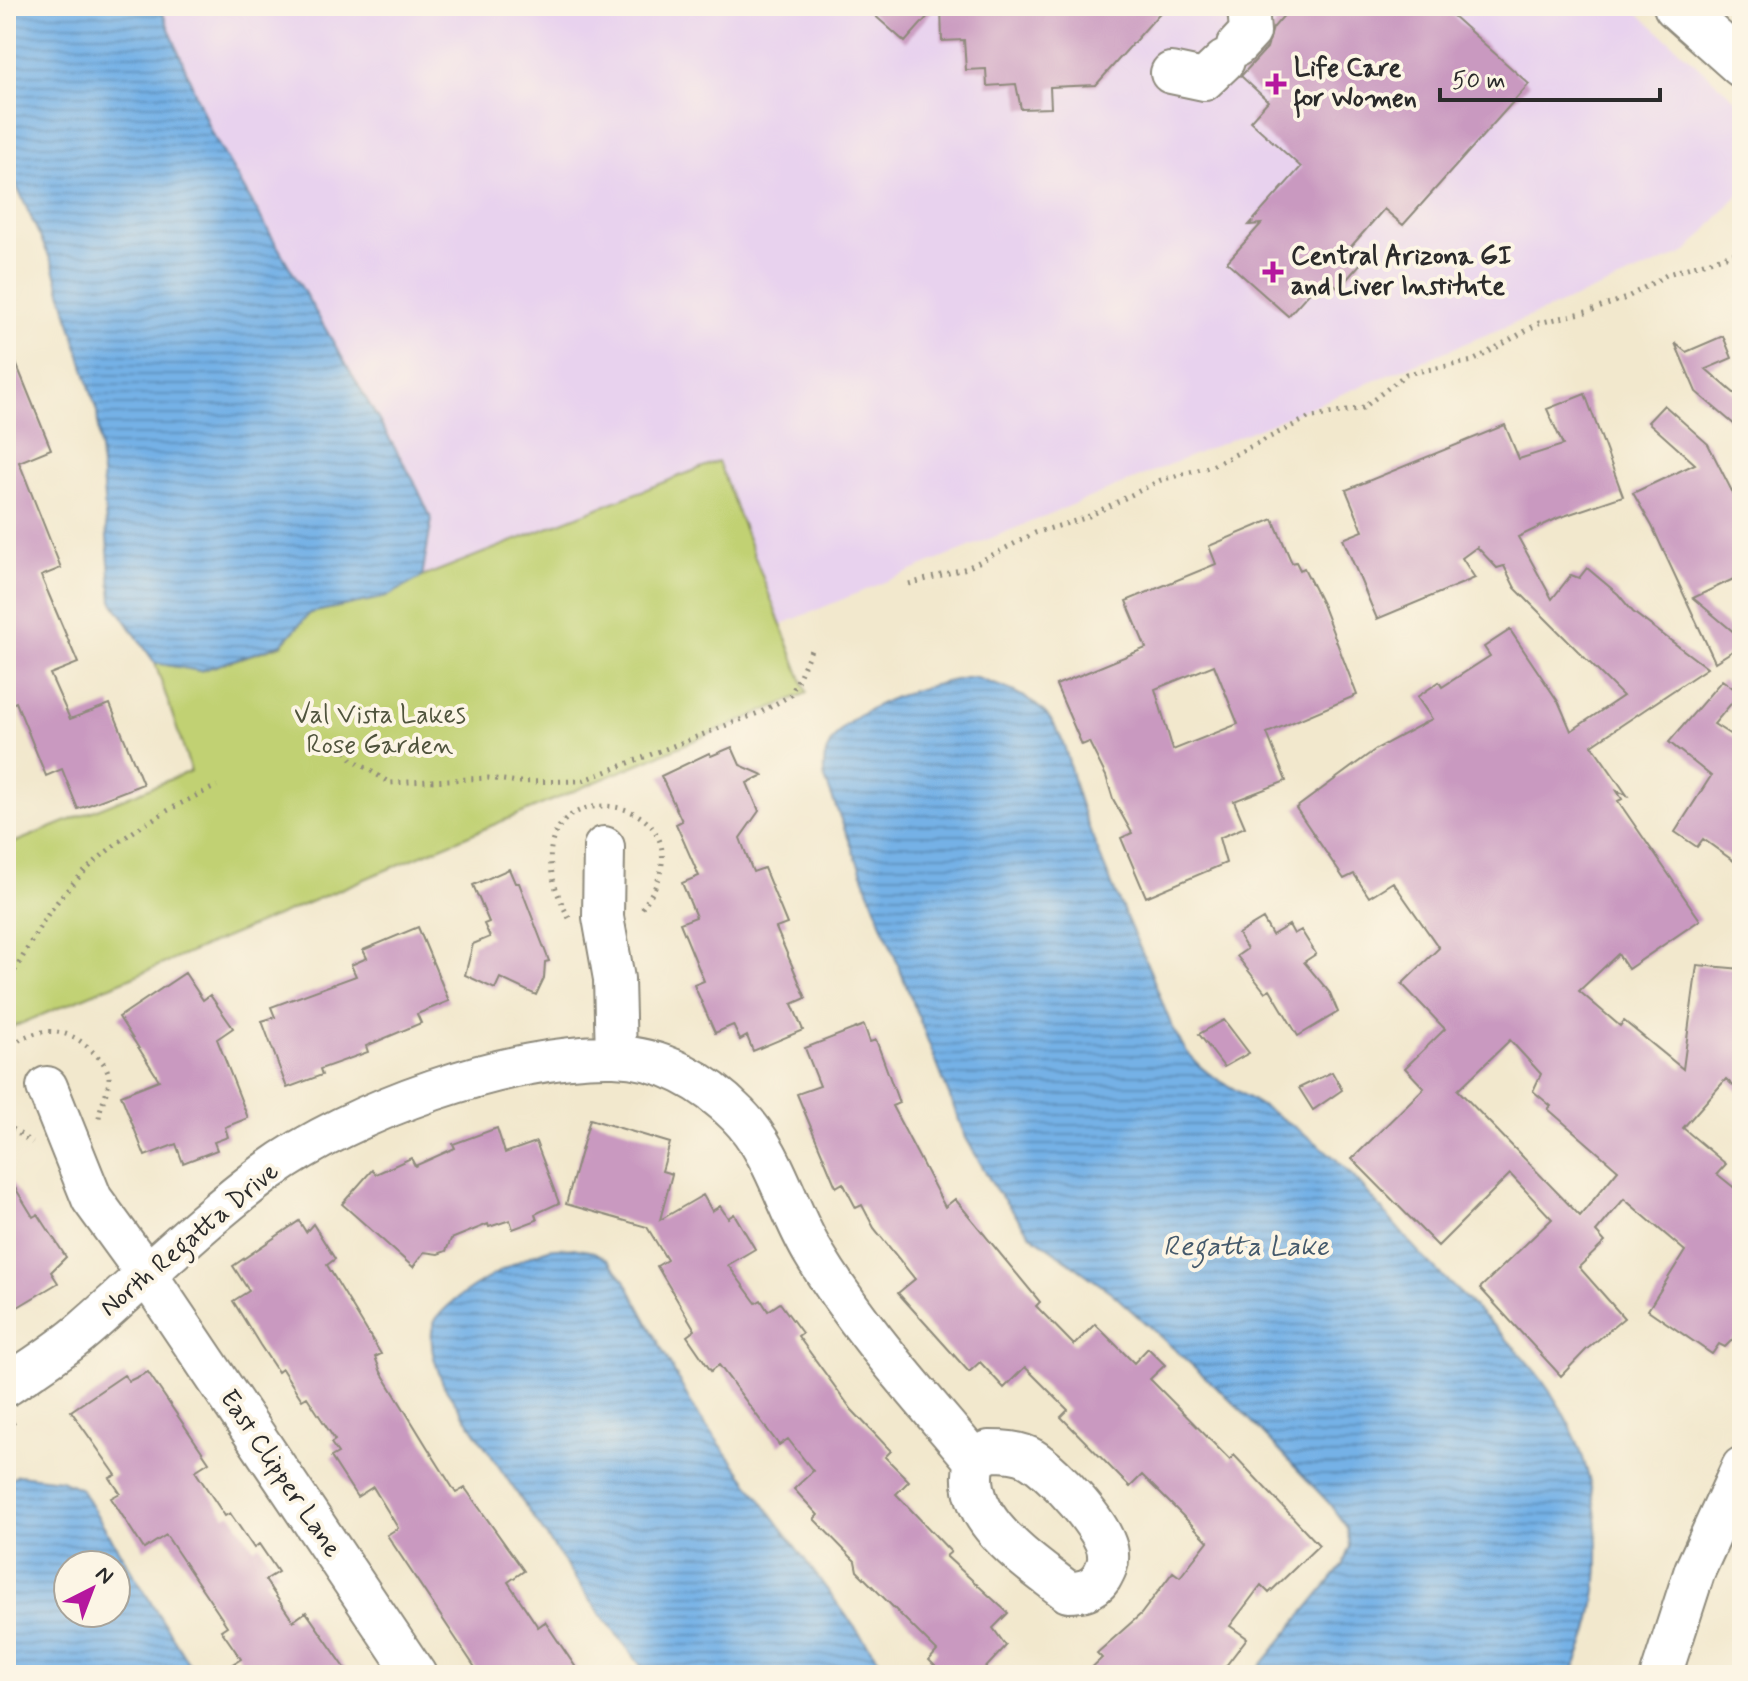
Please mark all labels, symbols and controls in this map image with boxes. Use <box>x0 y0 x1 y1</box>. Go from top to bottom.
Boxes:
place label: Life Care for Women <box>1293 52 1417 118</box>
scale bar <box>1440 52 1660 102</box>
text: 50 m <box>1452 66 1506 97</box>
marker: Life Care for Women <box>1265 73 1287 95</box>
place label: Central Arizona GI and Liver Institute <box>1291 240 1512 304</box>
marker: Central Arizona GI and Liver Institute <box>1262 261 1284 283</box>
park label: Val Vista Lakes Rose Garden <box>294 699 466 763</box>
street label: North Regatta Drive <box>93 1155 288 1327</box>
water label: Regatta Lake <box>1163 1229 1330 1269</box>
street label: East Clipper Lane <box>211 1383 349 1565</box>
north arrow <box>52 1549 132 1629</box>
text: N <box>89 1560 119 1591</box>

